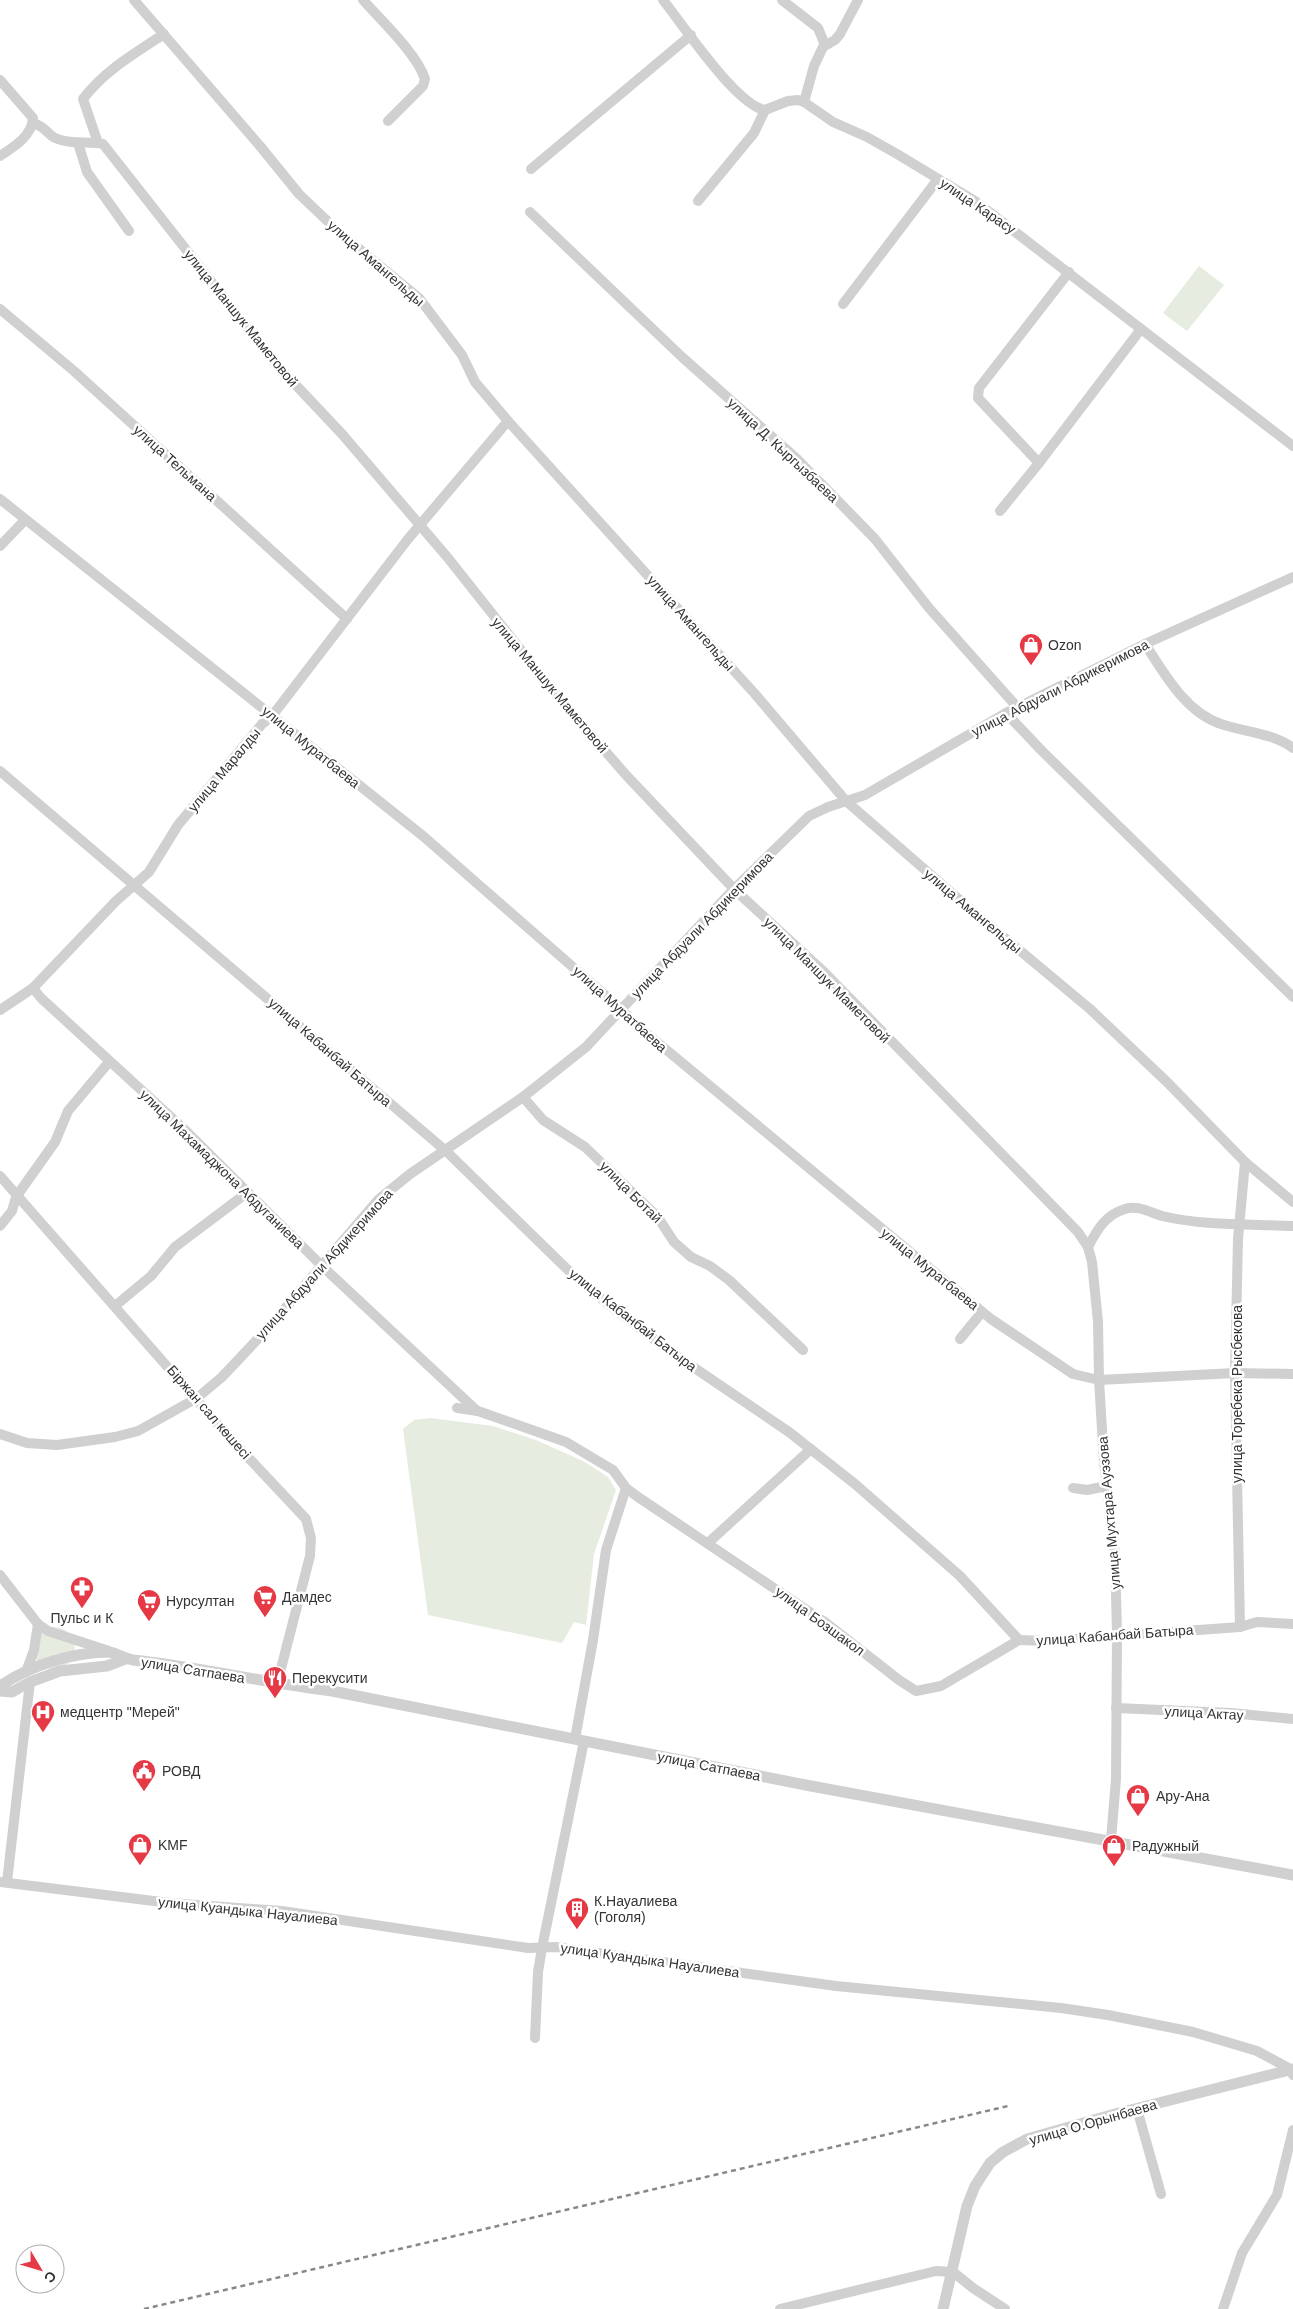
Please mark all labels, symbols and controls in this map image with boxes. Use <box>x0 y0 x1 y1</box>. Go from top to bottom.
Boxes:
street label: улица Карасу <box>937 175 1019 237</box>
street label: улица Амангельды <box>324 217 428 309</box>
street label: улица Маншук Маметовой <box>181 246 301 390</box>
street label: улица Д. Кыргызбаева <box>724 395 842 506</box>
street label: улица Тельмана <box>130 422 220 505</box>
street label: улица Амангельды <box>644 572 738 674</box>
street label: улица Маншук Маметовой <box>489 614 611 756</box>
shop icon: Ozon <box>1018 632 1044 666</box>
street label: улица Абдуали Абдикеримова <box>969 636 1151 740</box>
place label: Ozon <box>1048 637 1081 653</box>
street label: улица Муратбаева <box>259 703 363 791</box>
street label: улица Маралды <box>184 725 264 815</box>
street label: улица Абдуали Абдикеримова <box>628 849 776 1001</box>
street label: улица Амангельды <box>921 865 1025 957</box>
street label: улица Маншук Маметовой <box>761 914 893 1046</box>
street label: улица Муратбаева <box>570 963 670 1056</box>
street label: улица Кабанбай Батыра <box>265 994 395 1110</box>
street label: улица Махамаджона Абдуганиева <box>137 1086 307 1252</box>
street label: улица Ботай <box>597 1158 665 1226</box>
street label: улица Абдуали Абдикеримова <box>252 1185 396 1342</box>
street label: улица Муратбаева <box>878 1225 982 1313</box>
street label: улица Кабанбай Батыра <box>566 1265 700 1375</box>
street label: улица Торебека Рысбекова <box>1229 1305 1245 1483</box>
street label: Біржан сал көшесі <box>164 1362 254 1462</box>
street label: улица Мухтара Ауэзова <box>1094 1436 1124 1590</box>
pharmacy icon: Пульс и К <box>69 1575 95 1609</box>
street label: улица Бозшакол <box>772 1583 868 1659</box>
supermarket icon: Дамдес <box>252 1584 278 1618</box>
supermarket icon: Нурсултан <box>136 1588 162 1622</box>
place label: Дамдес <box>282 1589 332 1605</box>
place label: Нурсултан <box>166 1593 234 1609</box>
place label: Пульс и К <box>51 1610 114 1626</box>
street label: улица Кабанбай Батыра <box>1036 1622 1194 1648</box>
street label: улица Сатпаева <box>140 1654 246 1686</box>
restaurant icon: Перекусити <box>262 1665 288 1699</box>
place label: Перекусити <box>292 1670 368 1686</box>
hospital icon: медцентр "Мерей" <box>30 1699 56 1733</box>
street label: улица Актау <box>1164 1703 1244 1723</box>
place label: медцентр "Мерей" <box>60 1704 180 1720</box>
street label: улица Сатпаева <box>656 1748 762 1784</box>
public building icon: РОВД <box>131 1758 157 1792</box>
place label: РОВД <box>162 1763 201 1779</box>
shop icon: Ару-Ана <box>1125 1783 1151 1817</box>
place label: Ару-Ана <box>1156 1788 1210 1804</box>
shop icon: KMF <box>127 1832 153 1866</box>
shop icon: Радужный <box>1101 1833 1127 1867</box>
place label: KMF <box>158 1837 188 1853</box>
place label: Радужный <box>1132 1838 1199 1854</box>
place label: К.Науалиева (Гоголя) <box>594 1893 677 1925</box>
street label: улица Куандыка Науалиева <box>157 1894 339 1928</box>
building icon: К.Науалиева (Гоголя) <box>564 1896 590 1930</box>
street label: улица Куандыка Науалиева <box>560 1940 741 1981</box>
street label: улица О.Орынбаева <box>1027 2096 1159 2148</box>
north arrow <box>15 2244 65 2294</box>
text: С <box>41 2268 60 2286</box>

